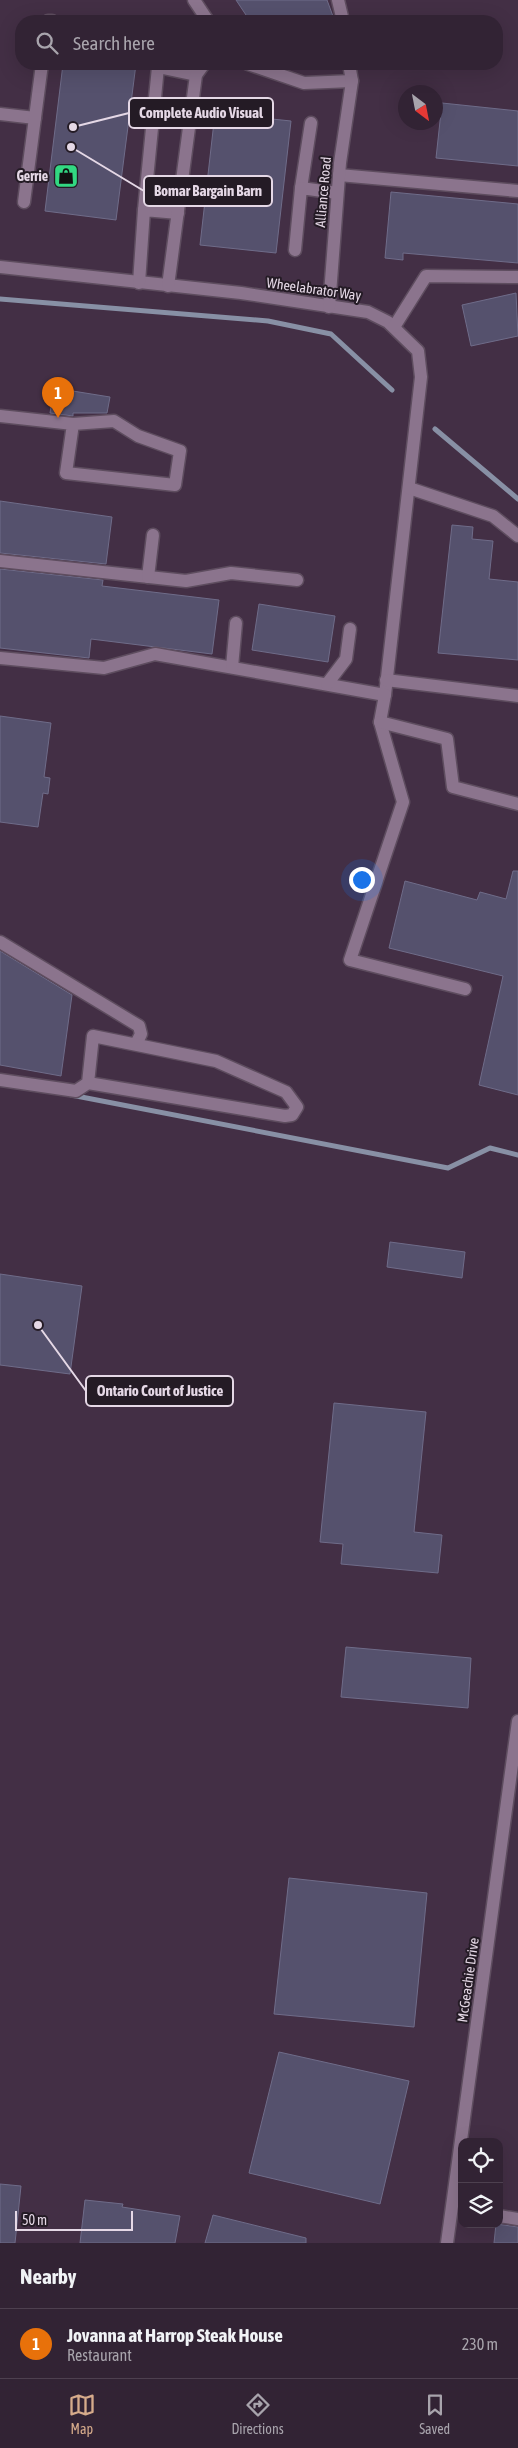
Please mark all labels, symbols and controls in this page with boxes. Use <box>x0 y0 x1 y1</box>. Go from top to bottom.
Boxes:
search box <box>15 15 503 70</box>
icon: search <box>33 29 61 57</box>
text: Search here <box>73 32 155 54</box>
north arrow <box>398 85 443 130</box>
callout: Complete Audio Visual <box>129 98 273 128</box>
text: Complete Audio Visual <box>139 104 264 121</box>
street label: Alliance Road <box>312 156 334 228</box>
shop icon: Gerrie <box>53 163 79 189</box>
place label: Gerrie <box>16 168 48 184</box>
callout: Bomar Bargain Barn <box>144 176 272 206</box>
text: Bomar Bargain Barn <box>154 182 262 199</box>
street label: Wheelabrator Way <box>266 274 363 304</box>
pin: 1 <box>42 377 74 418</box>
your location <box>349 867 375 893</box>
callout: Ontario Court of Justice <box>86 1376 233 1406</box>
text: Ontario Court of Justice <box>97 1382 224 1399</box>
street label: McGeachie Drive <box>454 1937 482 2023</box>
map controls <box>458 2138 503 2228</box>
button: locate <box>458 2138 503 2183</box>
button: layers <box>458 2183 503 2228</box>
scale bar <box>15 2208 132 2231</box>
text: 50 m <box>22 2212 47 2228</box>
text: Nearby <box>20 2264 76 2288</box>
text: Jovanna at Harrop Steak House <box>67 2324 283 2346</box>
text: 1 <box>32 2335 40 2353</box>
text: 230 m <box>462 2335 498 2353</box>
text: Restaurant <box>67 2346 132 2364</box>
tab: Map <box>68 2391 96 2437</box>
tab: Directions <box>231 2391 284 2437</box>
tab: Saved <box>419 2391 450 2437</box>

